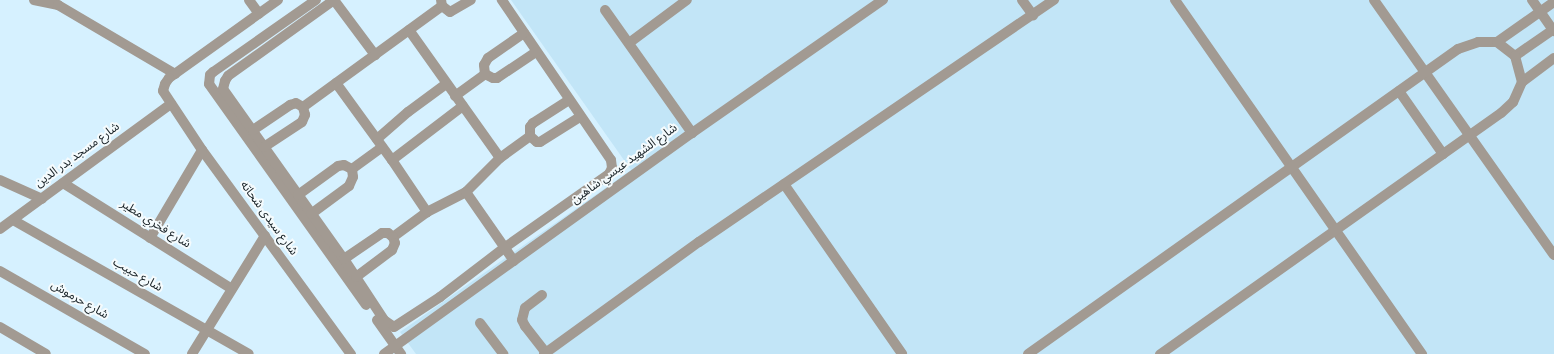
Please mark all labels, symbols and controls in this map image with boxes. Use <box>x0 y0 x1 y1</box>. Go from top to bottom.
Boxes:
street label: شارع مسجد بدر الدين <box>33 120 123 192</box>
street label: شارع الشهيد عيسي شاهين <box>569 122 681 208</box>
street label: شارع سيدى شحاته <box>236 179 300 259</box>
street label: شارع فخري مطير <box>117 198 193 252</box>
street label: شارع حبيب <box>110 256 164 296</box>
street label: شارع حرموش <box>48 279 110 323</box>

